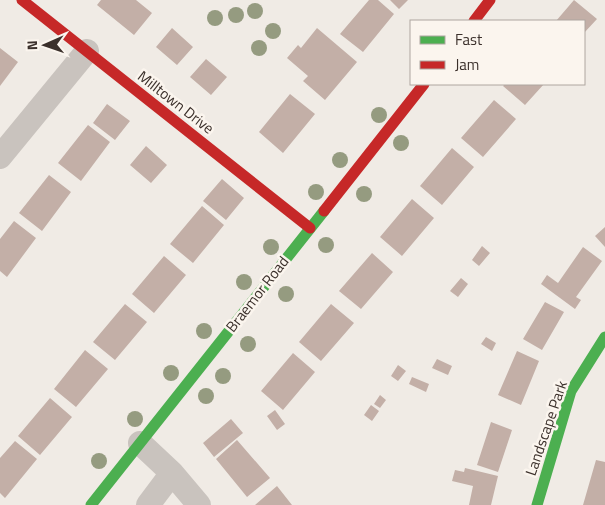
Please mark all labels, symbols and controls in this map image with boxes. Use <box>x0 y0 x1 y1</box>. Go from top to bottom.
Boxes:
north arrow <box>20 20 70 70</box>
legend <box>410 20 585 85</box>
text: Fast <box>455 28 483 51</box>
text: N <box>21 40 42 51</box>
text: Jam <box>455 53 479 76</box>
street label: Milltown Drive <box>133 65 219 139</box>
street label: Braemor Road <box>220 251 294 337</box>
street label: Landscape Park <box>519 377 573 479</box>

